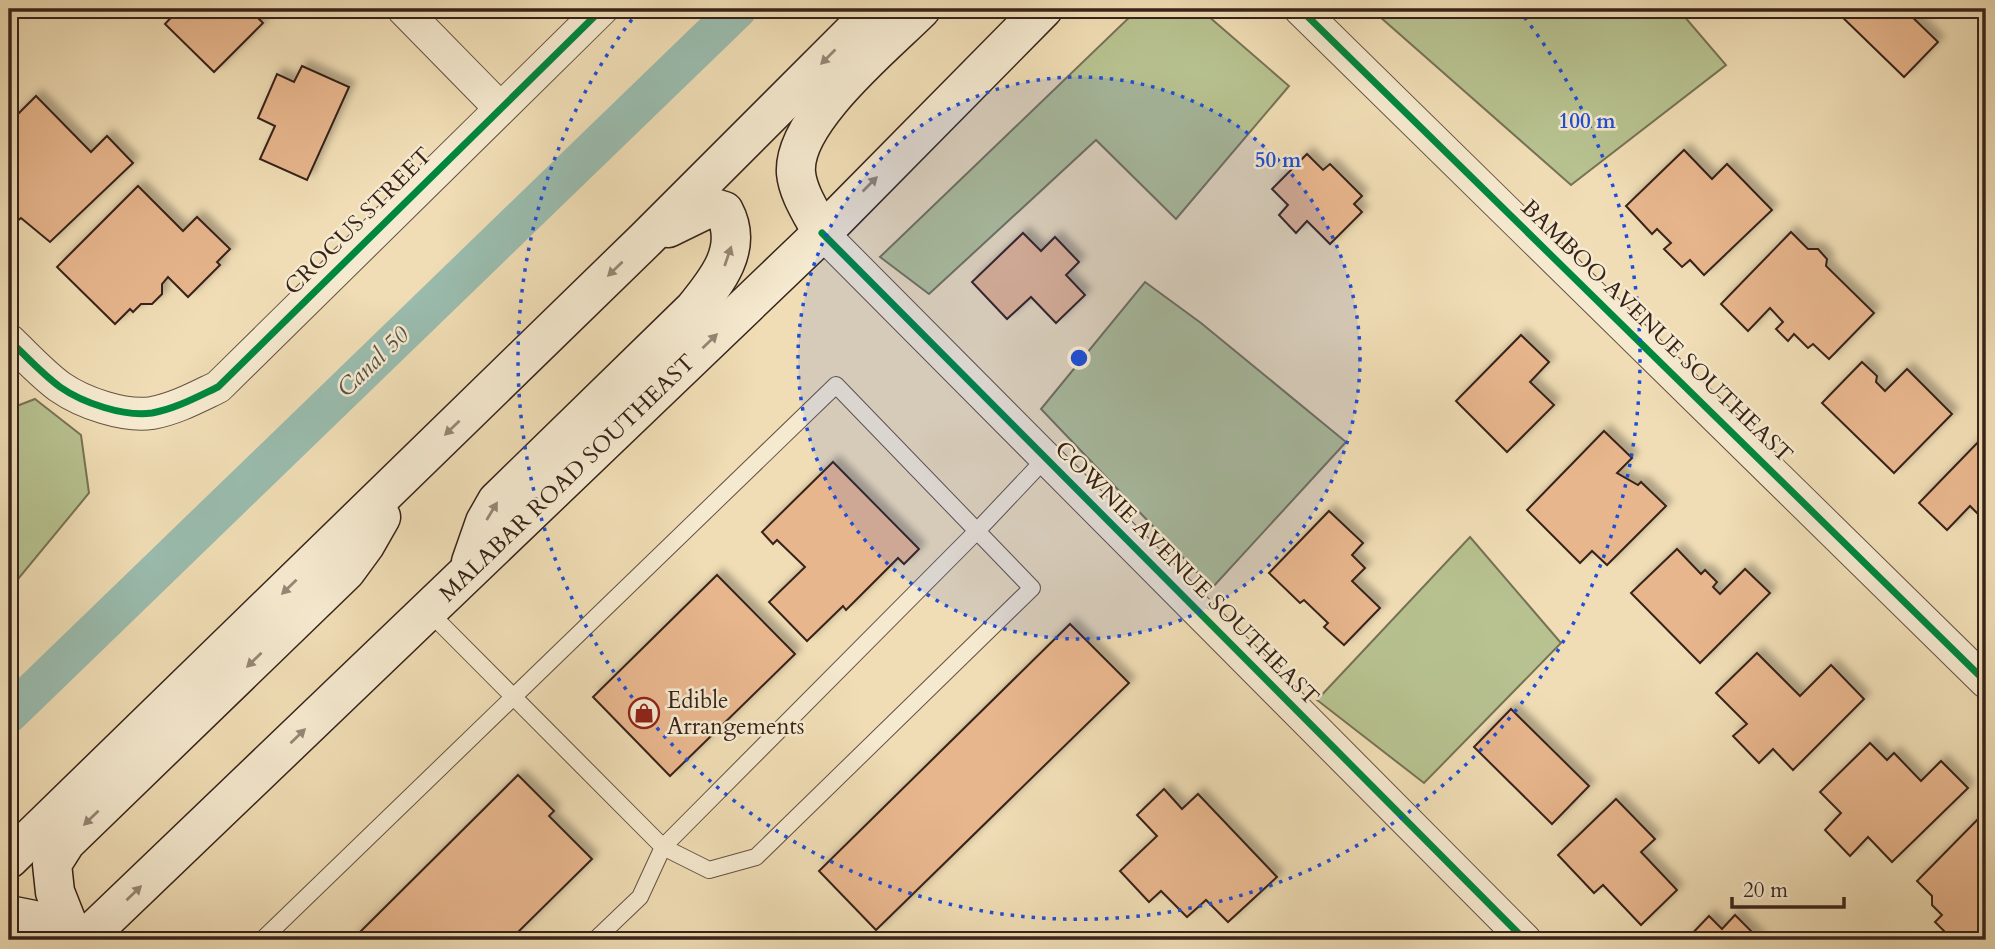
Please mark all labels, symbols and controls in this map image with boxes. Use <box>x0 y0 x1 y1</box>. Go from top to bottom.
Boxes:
one-way arrow <box>820 49 837 66</box>
text: 100 m <box>1558 107 1616 136</box>
street label: CROCUS STREET <box>277 140 439 302</box>
text: 50 m <box>1255 146 1302 175</box>
one-way arrow <box>862 176 878 193</box>
street label: BAMBOO AVENUE SOUTHEAST <box>1514 192 1800 470</box>
one-way arrow <box>723 245 734 266</box>
one-way arrow <box>607 261 624 277</box>
water label: Canal 50 <box>330 319 417 405</box>
one-way arrow <box>701 332 718 349</box>
centre of rings <box>1067 346 1091 370</box>
street label: MALABAR ROAD SOUTHEAST <box>432 347 702 609</box>
one-way arrow <box>443 419 460 436</box>
street label: COWNIE AVENUE SOUTHEAST <box>1048 434 1326 712</box>
one-way arrow <box>486 501 498 520</box>
one-way arrow <box>280 578 297 595</box>
one-way arrow <box>246 651 263 668</box>
place label: Edible Arrangements <box>667 685 804 742</box>
shop icon: Edible Arrangements <box>627 696 661 730</box>
one-way arrow <box>289 728 306 744</box>
one-way arrow <box>83 809 100 825</box>
scale bar <box>1732 865 1844 909</box>
text: 20 m <box>1743 876 1788 905</box>
one-way arrow <box>125 885 142 902</box>

